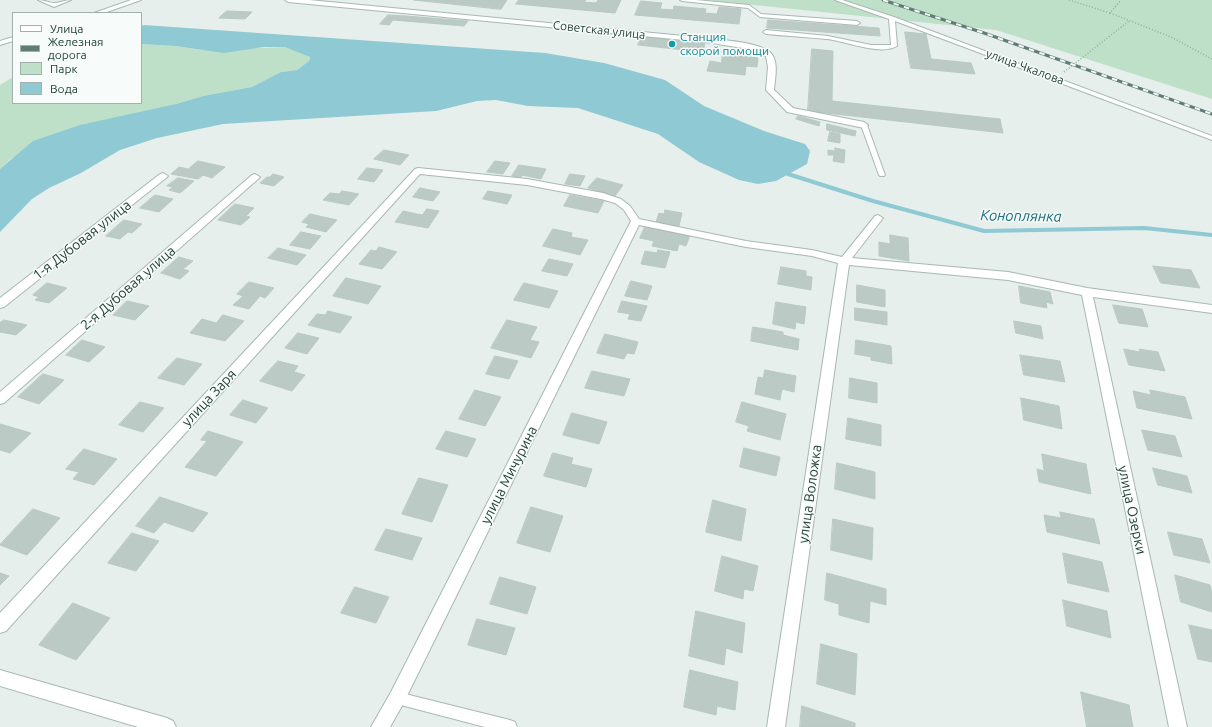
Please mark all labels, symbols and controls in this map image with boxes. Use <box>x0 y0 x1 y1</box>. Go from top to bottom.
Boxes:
legend <box>12 12 142 104</box>
street label: Советская улица <box>552 18 646 42</box>
text: Улица <box>50 22 83 35</box>
place label: Станция скорой помощи <box>680 30 769 58</box>
text: Железная дорога <box>48 35 104 61</box>
marker: Станция скорой помощи <box>667 39 677 49</box>
street label: улица Чкалова <box>984 46 1066 88</box>
text: Парк <box>50 62 78 75</box>
text: Вода <box>50 82 78 95</box>
street label: 1-я Дубовая улица <box>30 196 134 284</box>
water label: Коноплянка <box>980 206 1062 226</box>
street label: 2-я Дубовая улица <box>77 242 179 334</box>
street label: улица Заря <box>178 366 240 430</box>
street label: улица Мичурина <box>477 423 541 527</box>
street label: улица Воложка <box>795 444 825 544</box>
street label: улица Озерки <box>1114 464 1150 556</box>

